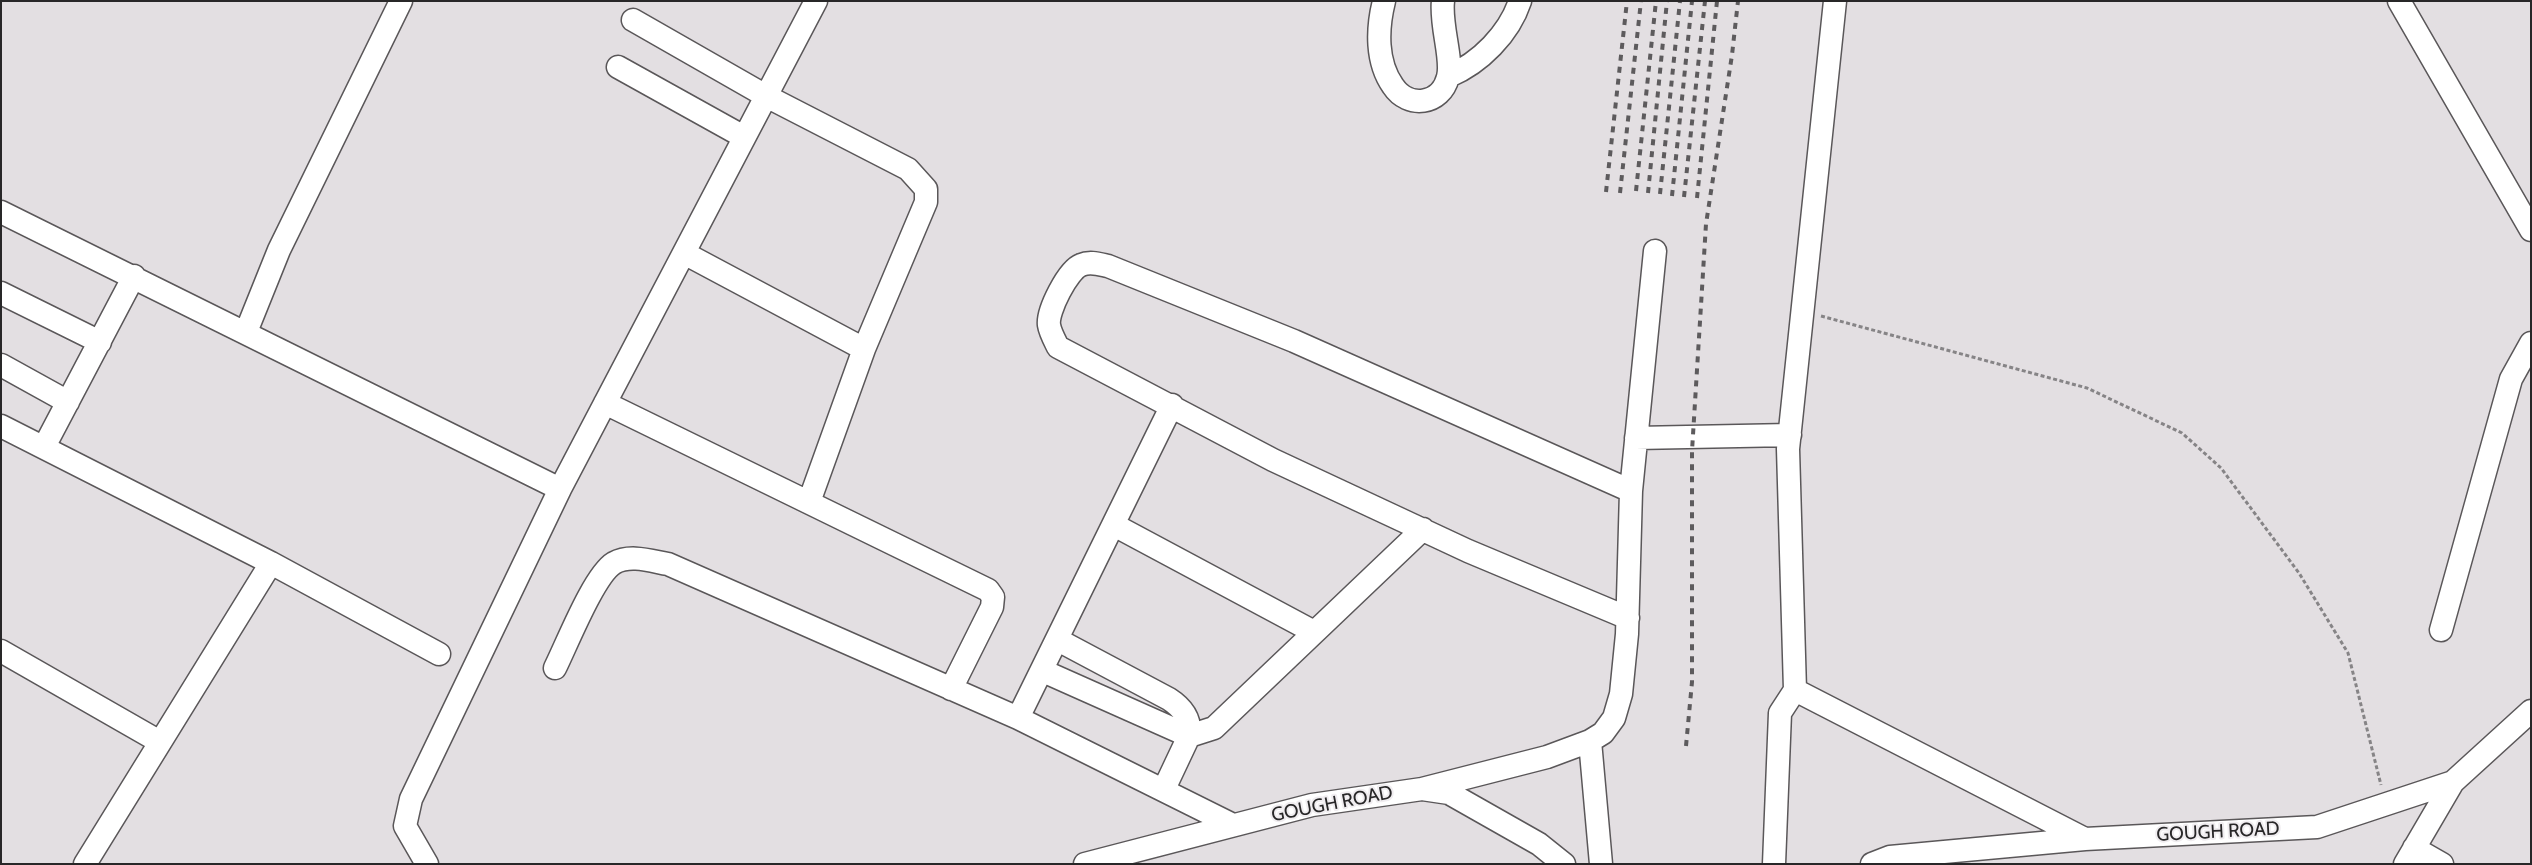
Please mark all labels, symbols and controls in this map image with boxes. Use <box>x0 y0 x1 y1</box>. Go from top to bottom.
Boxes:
street label: GOUGH ROAD <box>1269 781 1395 827</box>
street label: GOUGH ROAD <box>2156 817 2280 847</box>

